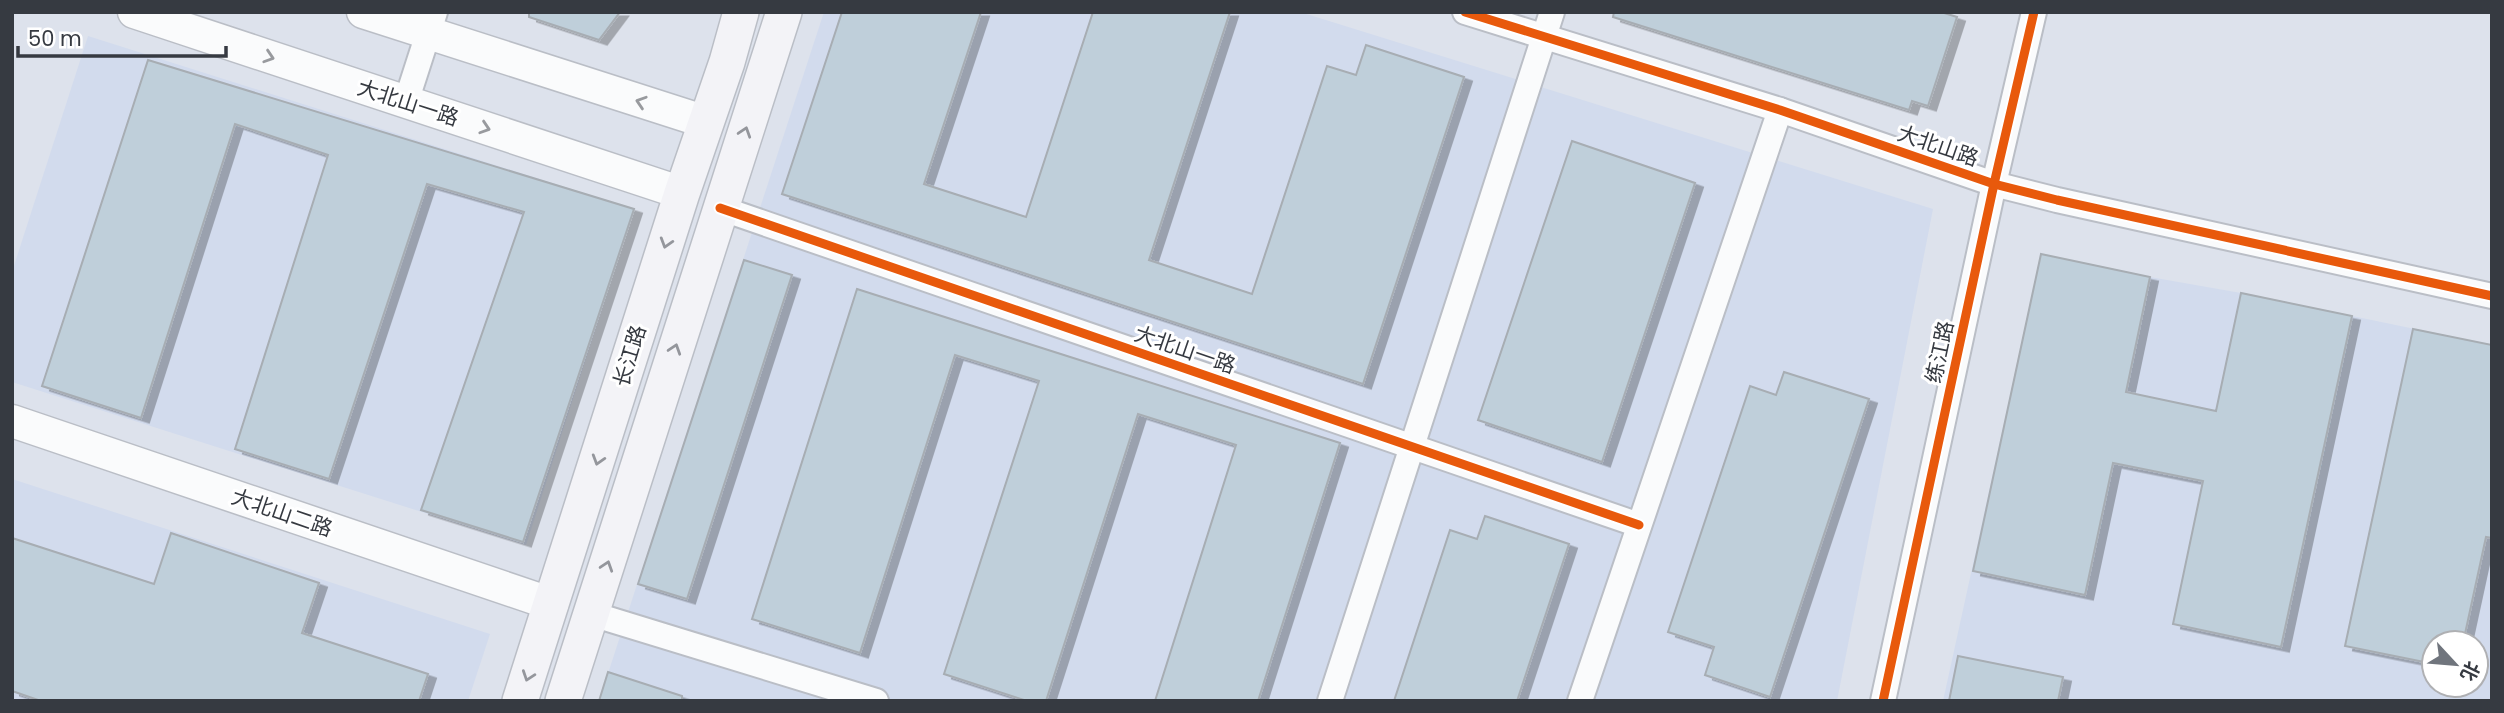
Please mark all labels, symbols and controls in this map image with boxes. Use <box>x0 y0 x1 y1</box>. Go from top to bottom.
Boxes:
scale bar <box>18 14 226 58</box>
text: 50 m <box>28 24 82 53</box>
one-way arrow <box>263 48 275 63</box>
street label: 大北山一路 <box>354 73 463 133</box>
one-way arrow <box>635 95 647 110</box>
street label: 大北山路 <box>1894 118 1983 173</box>
one-way arrow <box>478 120 491 134</box>
one-way arrow <box>736 127 751 139</box>
one-way arrow <box>660 237 675 249</box>
street label: 练江路 <box>1919 318 1960 386</box>
street label: 大北山一路 <box>1131 319 1240 380</box>
street label: 长江路 <box>606 321 653 390</box>
one-way arrow <box>667 343 682 355</box>
one-way arrow <box>592 453 606 466</box>
street label: 大北山二路 <box>228 482 337 543</box>
one-way arrow <box>599 560 613 573</box>
north arrow <box>2420 629 2490 699</box>
text: 北 <box>2454 657 2486 686</box>
one-way arrow <box>522 670 536 682</box>

